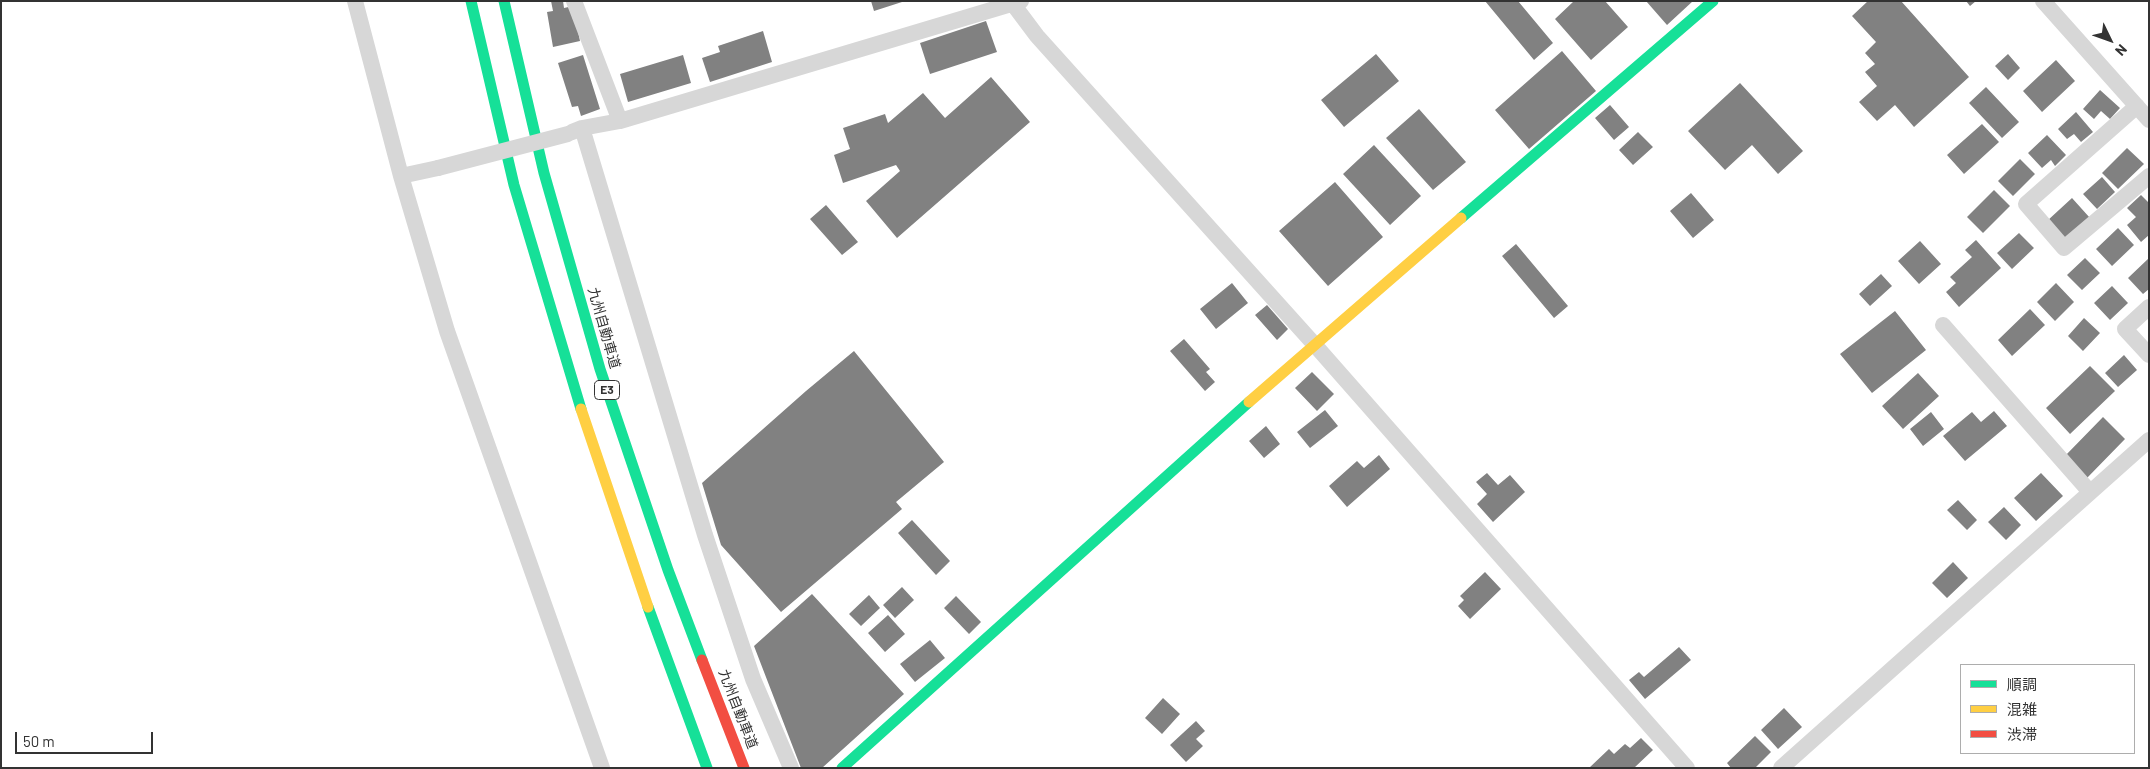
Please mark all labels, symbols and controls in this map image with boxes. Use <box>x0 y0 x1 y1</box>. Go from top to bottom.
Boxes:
north arrow <box>2085 15 2135 65</box>
text: N <box>2112 41 2131 60</box>
street label: 九州自動車道 <box>584 285 624 371</box>
road number: E3 <box>594 380 620 400</box>
legend <box>1960 664 2135 754</box>
street label: 九州自動車道 <box>715 667 761 751</box>
text: 順調 <box>2007 675 2037 693</box>
text: 混雑 <box>2007 700 2037 718</box>
scale bar <box>18 722 155 754</box>
text: 渋滞 <box>2007 725 2037 743</box>
text: 50 m <box>23 732 55 750</box>

